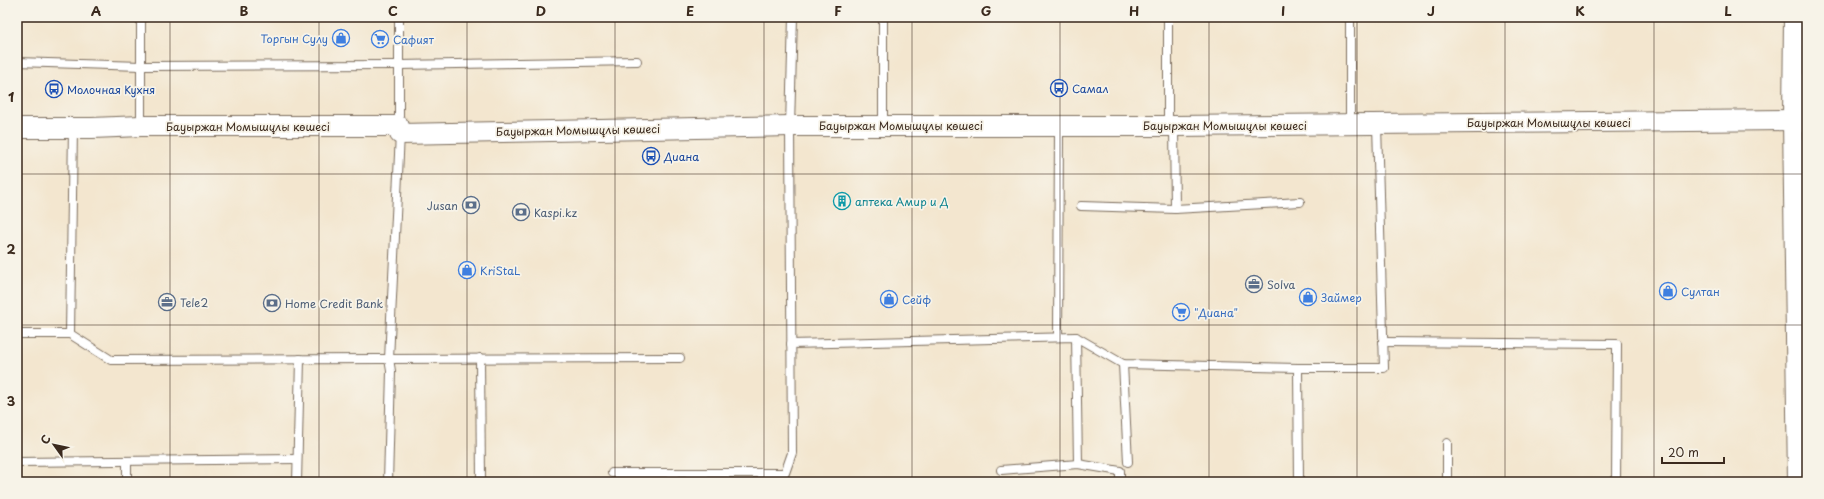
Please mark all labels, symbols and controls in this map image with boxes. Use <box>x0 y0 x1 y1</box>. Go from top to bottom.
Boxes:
text: A <box>91 1 101 20</box>
text: B <box>240 1 249 20</box>
text: C <box>388 1 398 20</box>
text: D <box>536 1 546 20</box>
text: E <box>686 1 694 20</box>
text: F <box>834 1 842 20</box>
text: G <box>981 1 991 20</box>
text: H <box>1129 1 1139 20</box>
text: I <box>1281 1 1285 20</box>
text: J <box>1427 1 1435 20</box>
text: K <box>1575 1 1585 20</box>
text: L <box>1724 1 1732 20</box>
shop icon: Торгын Сулу <box>331 28 351 48</box>
supermarket icon: Сафият <box>370 29 390 49</box>
place label: Торгын Сулу <box>261 30 328 47</box>
place label: Сафият <box>393 31 435 48</box>
bus stop icon: Самал <box>1049 78 1069 98</box>
bus stop icon: Молочная Кухня <box>44 79 64 99</box>
place label: Самал <box>1072 80 1109 97</box>
place label: Молочная Кухня <box>67 81 155 98</box>
text: 1 <box>8 87 14 106</box>
street label: Бауыржан Момышұлы көшесі <box>1467 114 1631 131</box>
street label: Бауыржан Момышұлы көшесі <box>819 117 983 134</box>
street label: Бауыржан Момышұлы көшесі <box>1143 117 1307 134</box>
street label: Бауыржан Момышұлы көшесі <box>166 118 330 135</box>
street label: Бауыржан Момышұлы көшесі <box>496 120 660 140</box>
bus stop icon: Диана <box>641 146 661 166</box>
place label: Диана <box>663 148 699 165</box>
building icon: аптека Амир и Д <box>832 191 852 211</box>
place label: аптека Амир и Д <box>855 193 949 210</box>
bank icon: Jusan <box>461 195 481 215</box>
place label: Jusan <box>427 197 458 214</box>
bank icon: Kaspi.kz <box>511 202 531 222</box>
place label: Kaspi.kz <box>534 204 578 221</box>
text: 2 <box>6 239 16 258</box>
shop icon: KriStaL <box>457 260 477 280</box>
place label: KriStaL <box>480 262 521 279</box>
office icon: Solva <box>1244 274 1264 294</box>
place label: Solva <box>1267 276 1296 293</box>
shop icon: Султан <box>1658 281 1678 301</box>
place label: Султан <box>1681 283 1720 300</box>
shop icon: Займер <box>1298 287 1318 307</box>
shop icon: Сейф <box>879 289 899 309</box>
place label: Займер <box>1321 289 1362 306</box>
place label: Сейф <box>902 291 931 308</box>
office icon: Tele2 <box>157 292 177 312</box>
bank icon: Home Credit Bank <box>262 293 282 313</box>
place label: Tele2 <box>180 294 209 311</box>
place label: Home Credit Bank <box>285 295 384 312</box>
supermarket icon: "Диана" <box>1171 302 1191 322</box>
place label: "Диана" <box>1194 304 1238 321</box>
text: 3 <box>7 391 16 410</box>
north arrow <box>34 425 74 465</box>
text: С <box>36 431 55 447</box>
scale bar <box>1662 439 1724 465</box>
text: 20 m <box>1668 443 1699 461</box>

